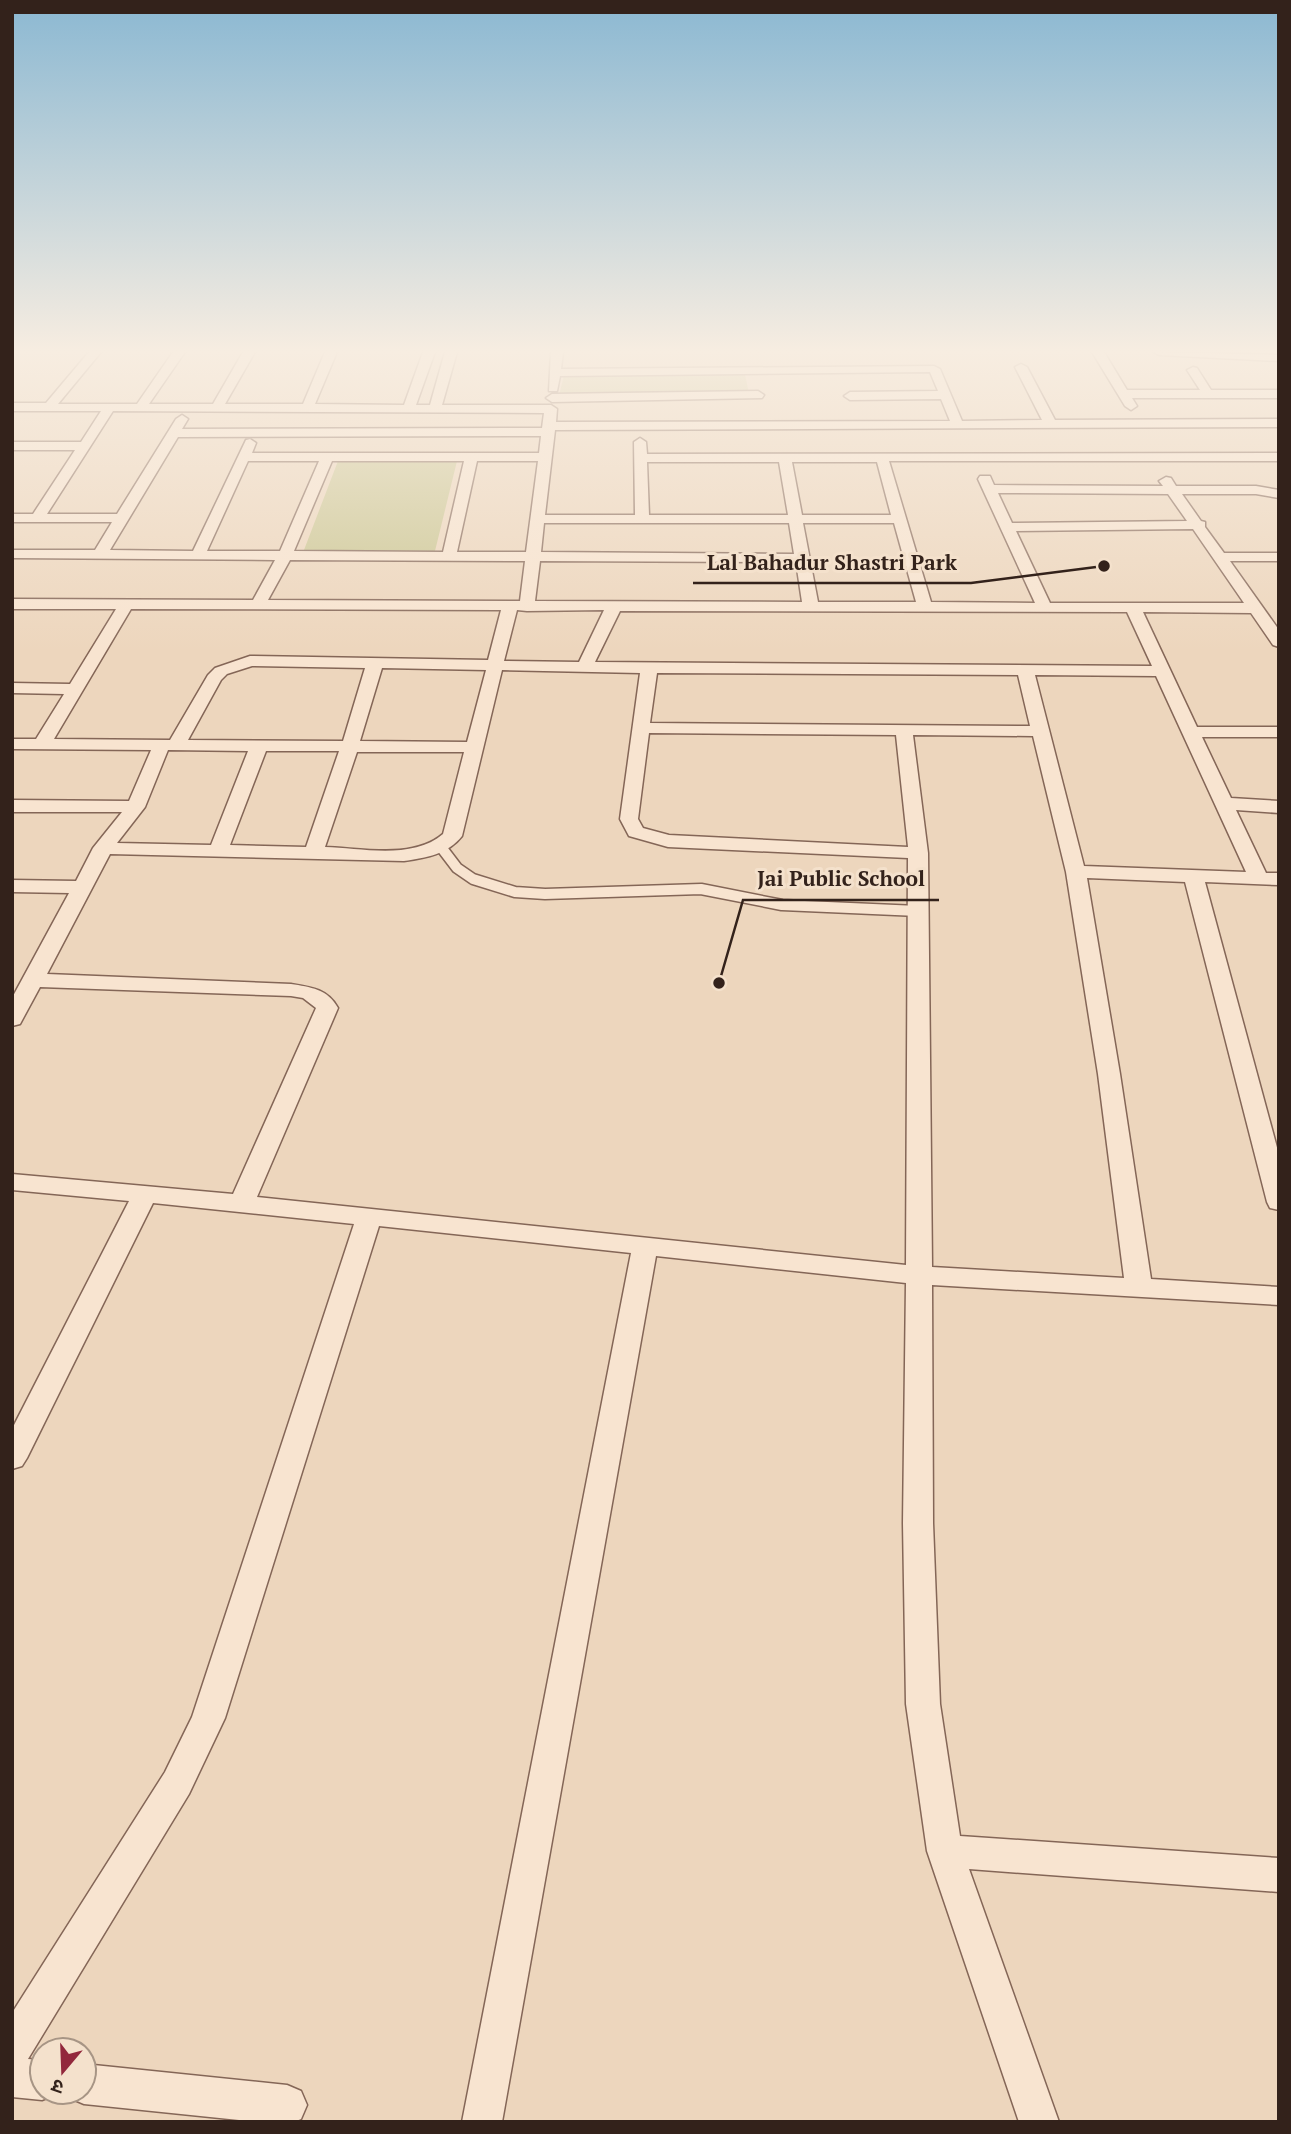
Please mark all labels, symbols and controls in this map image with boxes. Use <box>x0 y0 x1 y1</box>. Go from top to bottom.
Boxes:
callout: Lal Bahadur Shastri Park <box>693 541 971 583</box>
text: Lal Bahadur Shastri Park <box>707 548 958 576</box>
callout: Jai Public School <box>743 858 939 900</box>
text: Jai Public School <box>757 864 925 892</box>
north arrow <box>28 2036 98 2106</box>
text: उ <box>47 2074 67 2101</box>

